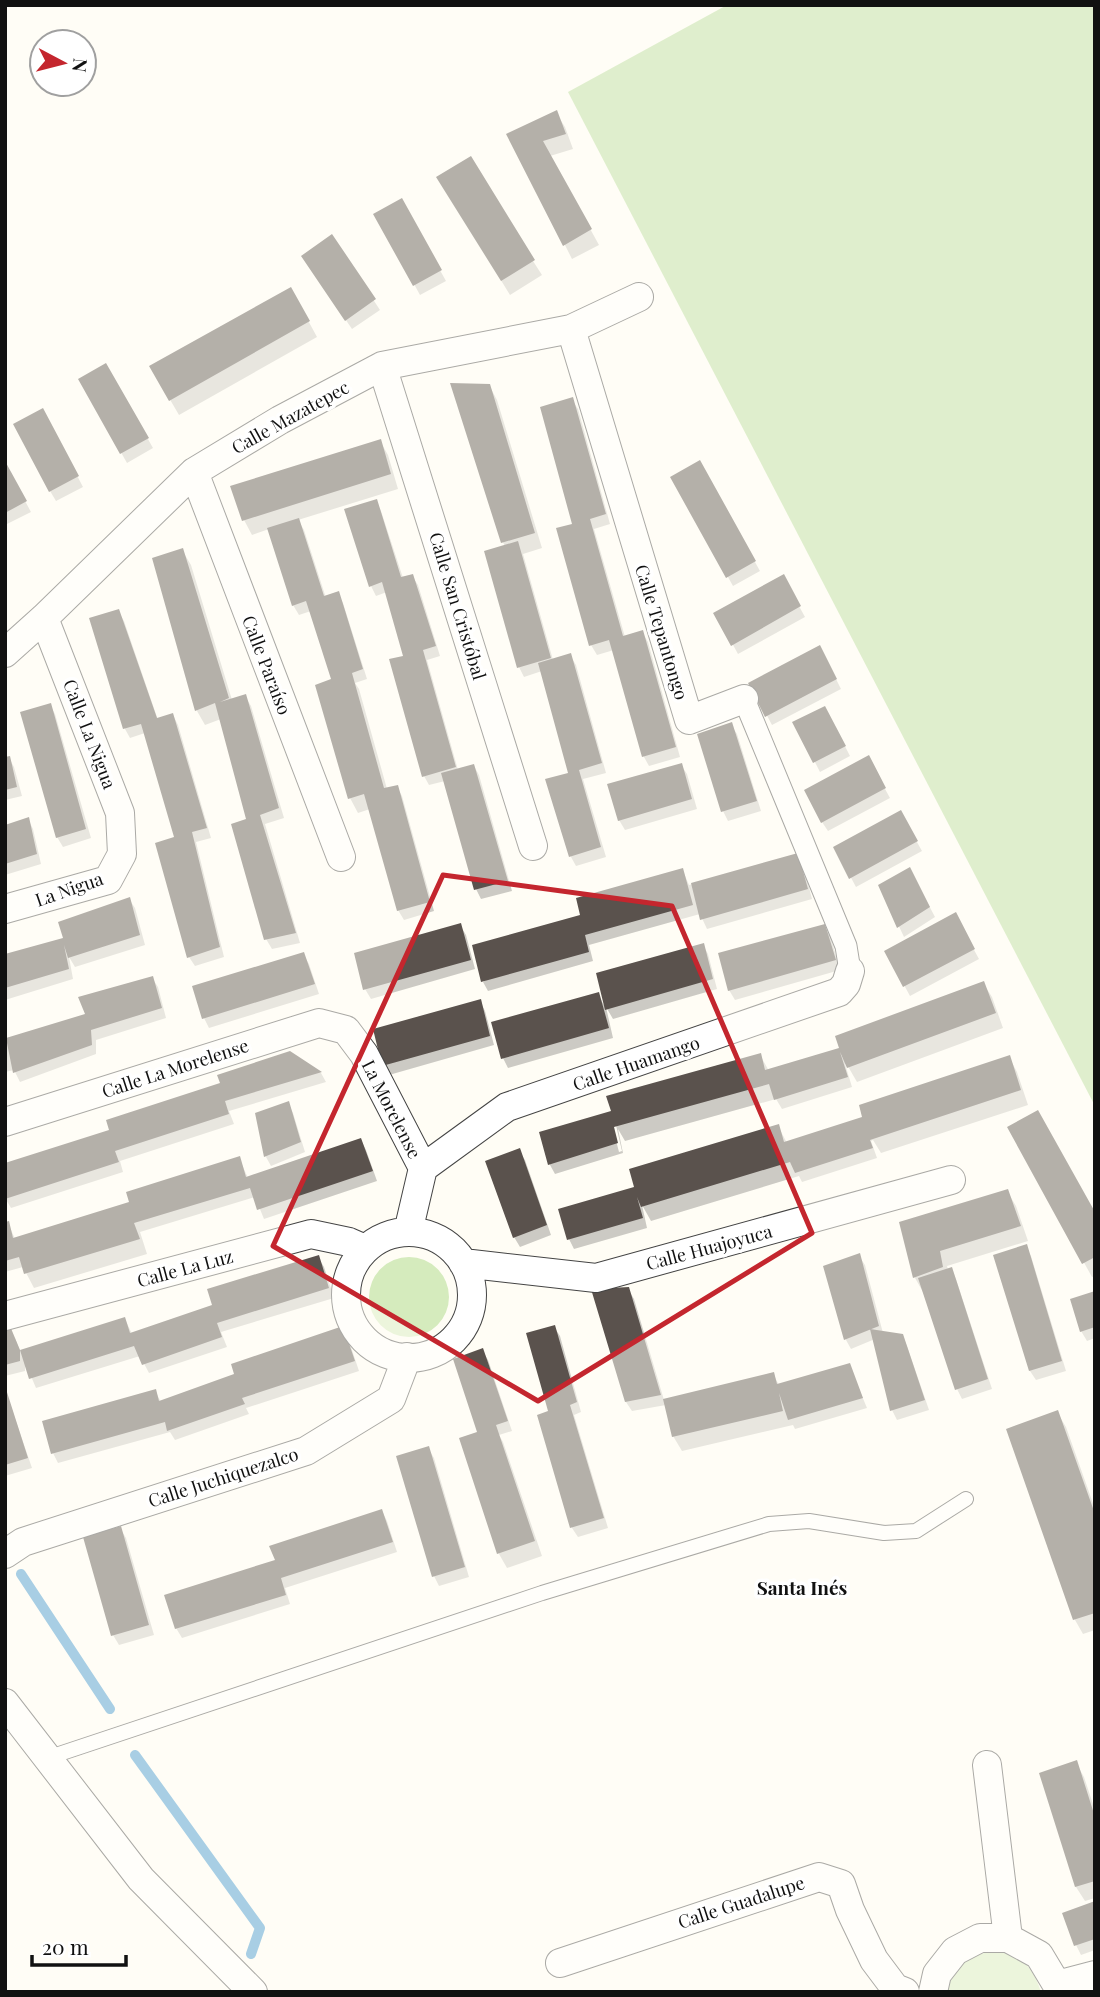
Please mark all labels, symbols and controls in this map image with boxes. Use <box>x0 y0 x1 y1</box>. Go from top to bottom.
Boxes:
north arrow <box>28 28 98 98</box>
text: N <box>67 57 95 74</box>
street label: Calle Mazatepec <box>227 375 353 459</box>
street label: Calle San Cristóbal <box>424 529 492 683</box>
street label: Calle Tepantongo <box>630 561 694 703</box>
street label: Calle Paraíso <box>237 612 297 718</box>
street label: Calle La Nigua <box>58 676 122 792</box>
street label: La Nigua <box>32 866 106 912</box>
street label: Calle Huamango <box>569 1030 703 1096</box>
street label: Calle La Morelense <box>99 1033 251 1103</box>
street label: La Morelense <box>357 1056 427 1162</box>
street label: Calle Huajoyuca <box>643 1219 775 1275</box>
street label: Calle La Luz <box>134 1244 236 1292</box>
street label: Calle Juchiquezalco <box>145 1441 301 1513</box>
district label: Santa Inés <box>757 1574 848 1600</box>
street label: Calle Guadalupe <box>675 1870 807 1934</box>
scale bar <box>32 1924 126 1968</box>
text: 20 m <box>42 1932 89 1960</box>

